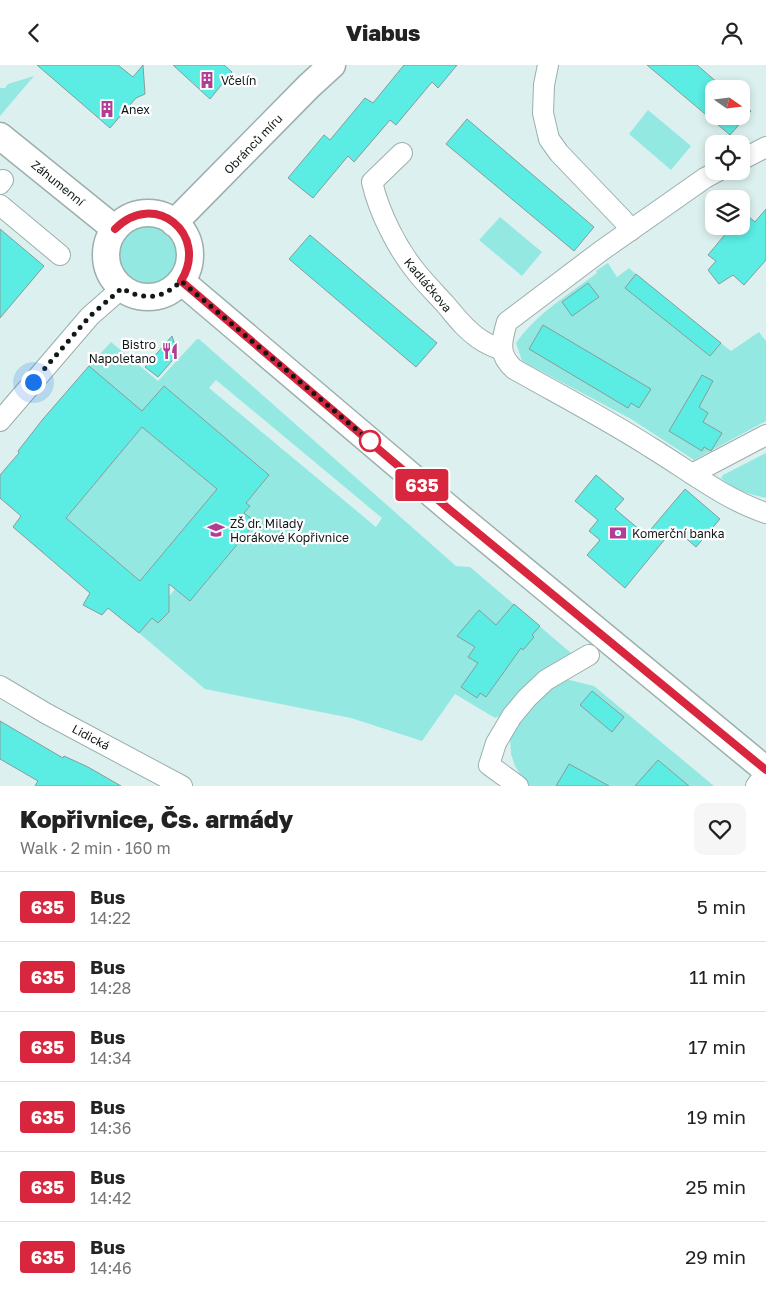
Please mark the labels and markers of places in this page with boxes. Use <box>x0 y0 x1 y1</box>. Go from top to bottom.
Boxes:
building icon: Včelín <box>197 70 217 90</box>
place label: Včelín <box>221 73 256 88</box>
building icon: Anex <box>97 99 117 119</box>
place label: Anex <box>121 102 150 117</box>
place label: Bistro Napoletano <box>89 337 156 366</box>
restaurant icon: Bistro Napoletano <box>160 341 180 361</box>
unlabelled marker <box>359 430 381 452</box>
place label: ZŠ dr. Milady Horákové Kopřivnice <box>230 516 349 545</box>
school or university icon: ZŠ dr. Milady Horákové Kopřivnice <box>206 520 226 540</box>
bank icon: Komerční banka <box>608 523 628 543</box>
place label: Komerční banka <box>632 526 725 541</box>

